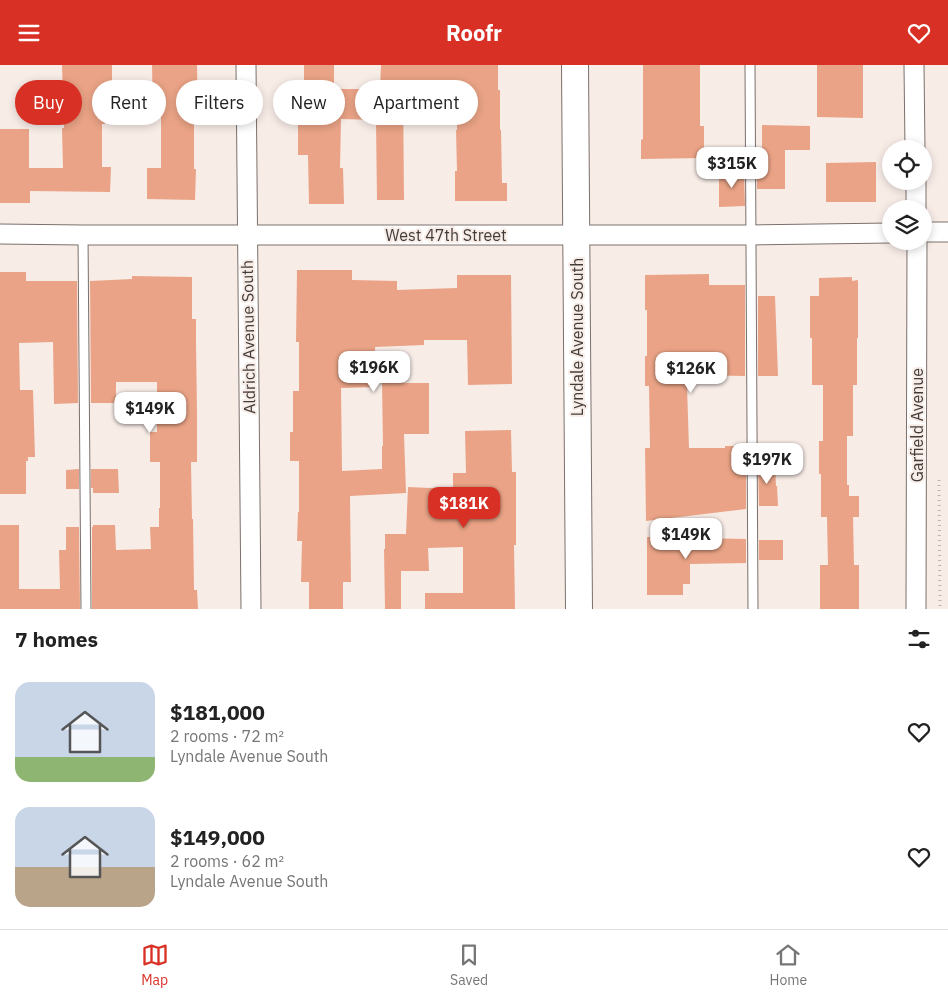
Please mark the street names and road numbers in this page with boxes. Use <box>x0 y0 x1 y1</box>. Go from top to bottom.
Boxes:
street label: West 47th Street <box>385 225 507 245</box>
street label: Lyndale Avenue South <box>567 258 587 416</box>
street label: Aldrich Avenue South <box>237 260 259 414</box>
street label: Garfield Avenue <box>907 368 927 482</box>

